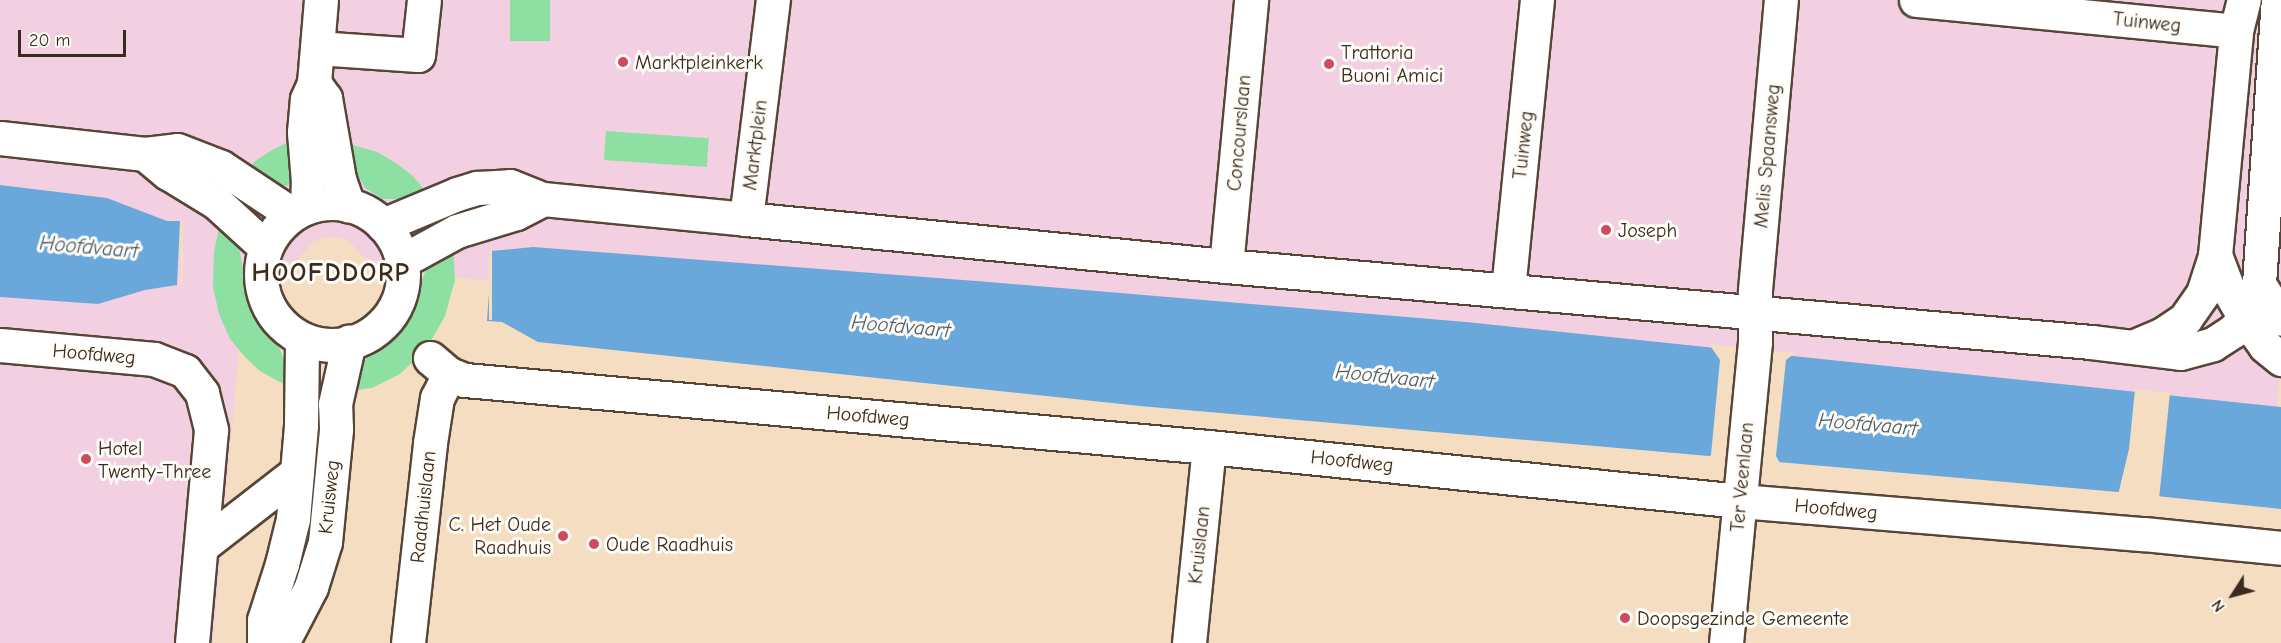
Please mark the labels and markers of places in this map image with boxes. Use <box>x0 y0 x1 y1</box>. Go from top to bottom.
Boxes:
place label: Trattoria Buoni Amici <box>1341 40 1443 87</box>
place label: Marktpleinkerk <box>635 50 763 74</box>
marker: Marktpleinkerk <box>616 55 630 69</box>
marker: Trattoria Buoni Amici <box>1322 57 1336 71</box>
place label: Joseph <box>1618 218 1677 242</box>
marker: Joseph <box>1599 223 1613 237</box>
place label: Hotel Twenty-Three <box>98 436 211 483</box>
marker: Hotel Twenty-Three <box>79 452 93 466</box>
place label: C. Het Oude Raadhuis <box>448 512 551 559</box>
marker: C. Het Oude Raadhuis <box>556 529 570 543</box>
place label: Oude Raadhuis <box>606 532 733 556</box>
marker: Oude Raadhuis <box>587 537 601 551</box>
place label: Doopsgezinde Gemeente <box>1637 606 1849 630</box>
marker: Doopsgezinde Gemeente <box>1618 611 1632 625</box>

